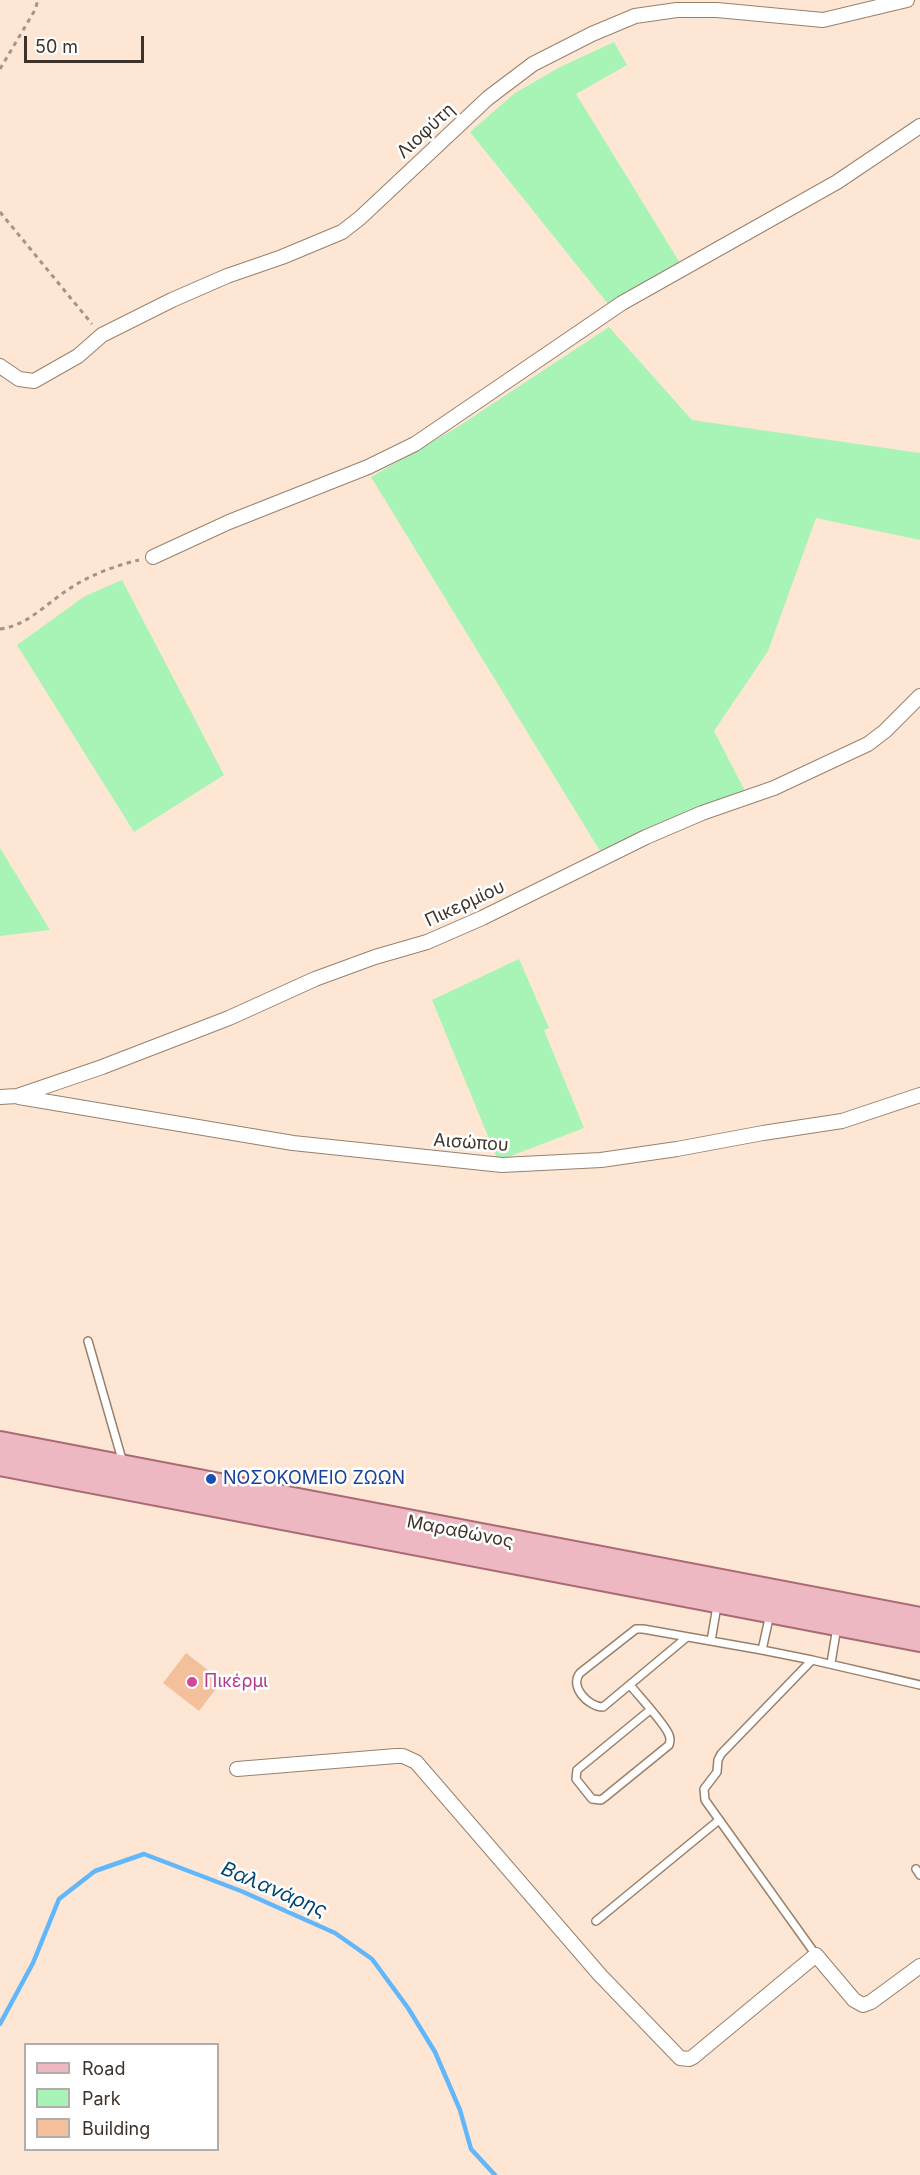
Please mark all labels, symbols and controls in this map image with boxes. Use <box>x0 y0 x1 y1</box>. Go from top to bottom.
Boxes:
scale bar <box>27 24 147 62</box>
text: 50 m <box>35 36 78 57</box>
street label: Λιοφύτη <box>393 99 459 163</box>
street label: Πικερμίου <box>422 876 508 932</box>
street label: Αισώπου <box>433 1130 509 1156</box>
place label: ΝΟΣΟΚΟΜΕΙΟ ΖΩΩΝ <box>223 1468 405 1490</box>
marker: ΝΟΣΟΚΟΜΕΙΟ ΖΩΩΝ <box>204 1472 218 1486</box>
street label: Μαραθώνος <box>405 1511 515 1553</box>
place label: Πικέρμι <box>204 1671 268 1693</box>
marker: Πικέρμι <box>185 1675 199 1689</box>
water label: Βαλανάρης <box>218 1857 330 1923</box>
legend <box>24 2043 219 2151</box>
text: Road <box>82 2058 125 2079</box>
text: Park <box>82 2088 121 2109</box>
text: Building <box>82 2118 150 2139</box>

